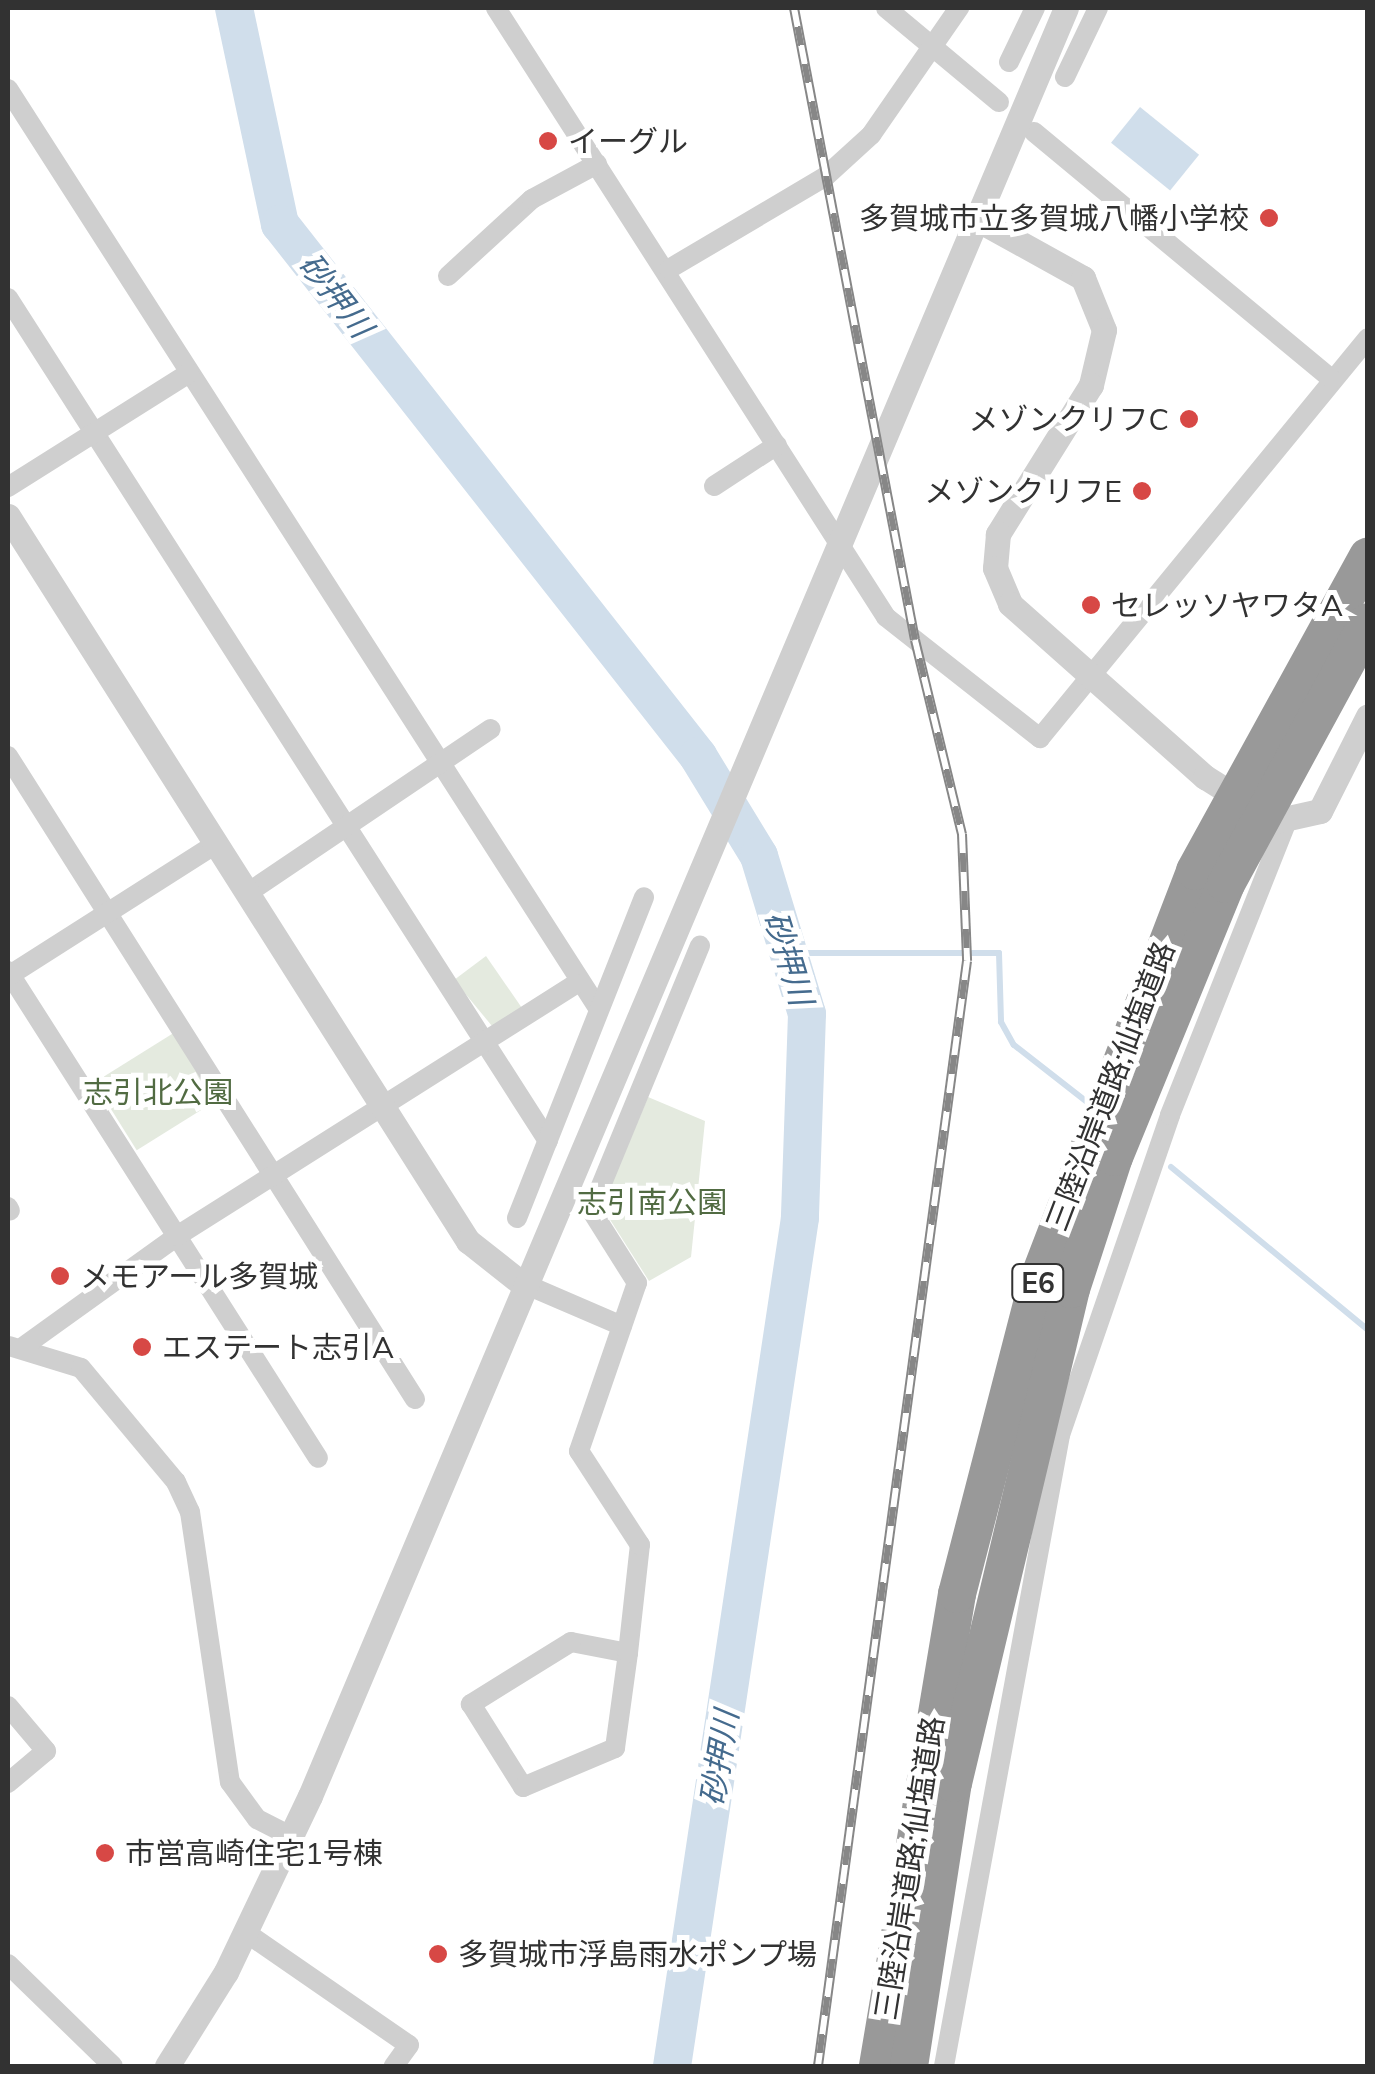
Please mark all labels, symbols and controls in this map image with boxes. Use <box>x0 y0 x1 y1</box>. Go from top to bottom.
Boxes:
place label: イーグル <box>568 123 688 159</box>
marker: イーグル <box>537 130 559 152</box>
place label: 多賀城市立多賀城八幡小学校 <box>859 200 1249 236</box>
marker: 多賀城市立多賀城八幡小学校 <box>1258 207 1280 229</box>
water label: 砂押川 <box>291 245 381 345</box>
place label: メゾンクリフC <box>968 401 1169 437</box>
marker: メゾンクリフC <box>1178 408 1200 430</box>
place label: メゾンクリフE <box>924 473 1122 509</box>
marker: メゾンクリフE <box>1131 480 1153 502</box>
place label: セレッソヤワタA <box>1111 587 1343 623</box>
marker: セレッソヤワタA <box>1080 594 1102 616</box>
water label: 砂押川 <box>757 906 821 1010</box>
street label: 三陸沿岸道路;仙塩道路 <box>1038 936 1182 1236</box>
park label: 志引北公園 <box>83 1074 233 1110</box>
park label: 志引南公園 <box>577 1184 727 1220</box>
place label: メモアール多賀城 <box>80 1258 318 1294</box>
road number: E6 <box>1010 1260 1066 1306</box>
marker: メモアール多賀城 <box>49 1265 71 1287</box>
place label: エステート志引A <box>162 1329 394 1365</box>
marker: エステート志引A <box>131 1336 153 1358</box>
water label: 砂押川 <box>693 1708 745 1808</box>
street label: 三陸沿岸道路;仙塩道路 <box>867 1714 951 2022</box>
place label: 市営高崎住宅1号棟 <box>125 1835 383 1871</box>
marker: 市営高崎住宅1号棟 <box>94 1842 116 1864</box>
place label: 多賀城市浮島雨水ポンプ場 <box>458 1936 818 1972</box>
marker: 多賀城市浮島雨水ポンプ場 <box>427 1943 449 1965</box>

